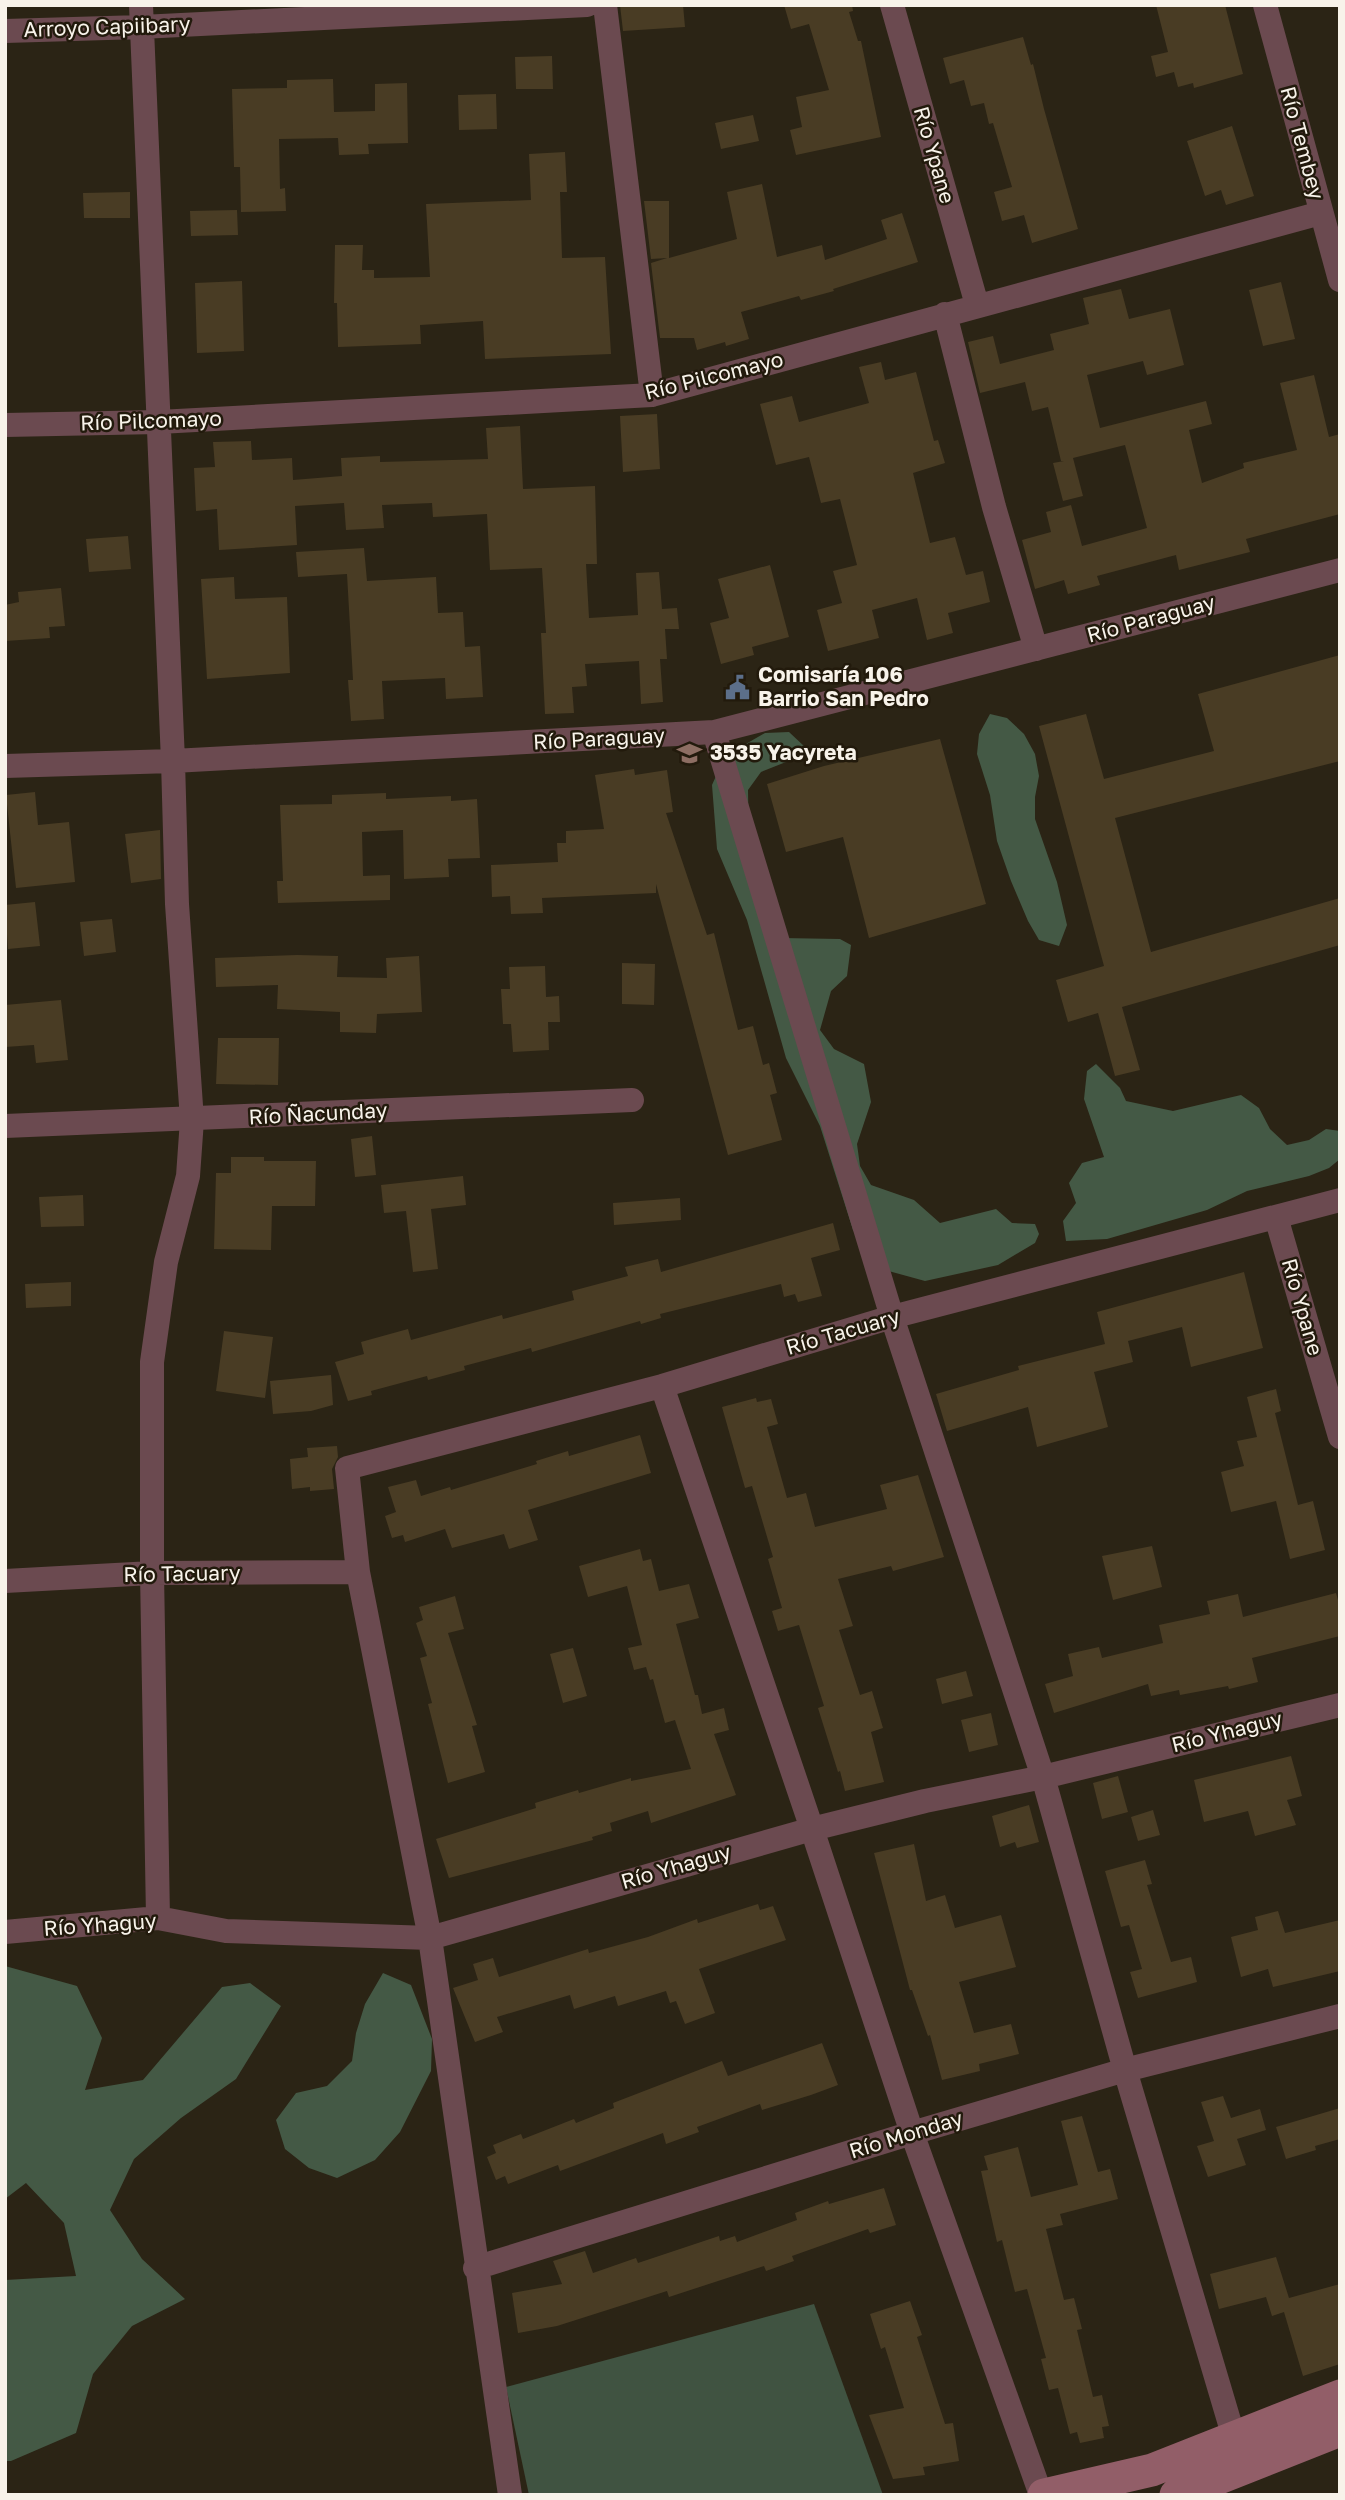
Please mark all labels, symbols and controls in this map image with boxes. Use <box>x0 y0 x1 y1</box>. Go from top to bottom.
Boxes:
street label: Arroyo Capiibary <box>23 10 191 42</box>
street label: Río Tembey <box>1275 83 1331 202</box>
street label: Río Ypane <box>909 103 961 206</box>
street label: Río Pilcomayo <box>642 345 786 405</box>
street label: Río Pilcomayo <box>80 405 222 435</box>
street label: Río Paraguay <box>1084 588 1218 648</box>
place label: Comisaría 106 Barrio San Pedro <box>758 661 929 711</box>
public building icon: Comisaría 106 Barrio San Pedro <box>724 673 752 701</box>
street label: Río Paraguay <box>532 722 666 754</box>
school or university icon: 3535 Yacyreta <box>676 739 704 767</box>
place label: 3535 Yacyreta <box>710 739 857 765</box>
street label: Río Ñacunday <box>248 1096 388 1130</box>
street label: Río Ypane <box>1277 1255 1329 1358</box>
street label: Río Tacuary <box>783 1302 903 1360</box>
street label: Río Tacuary <box>123 1559 241 1587</box>
street label: Río Yhaguy <box>1169 1705 1285 1757</box>
street label: Río Yhaguy <box>618 1838 734 1894</box>
street label: Río Yhaguy <box>42 1907 158 1941</box>
street label: Río Monday <box>846 2104 966 2164</box>

